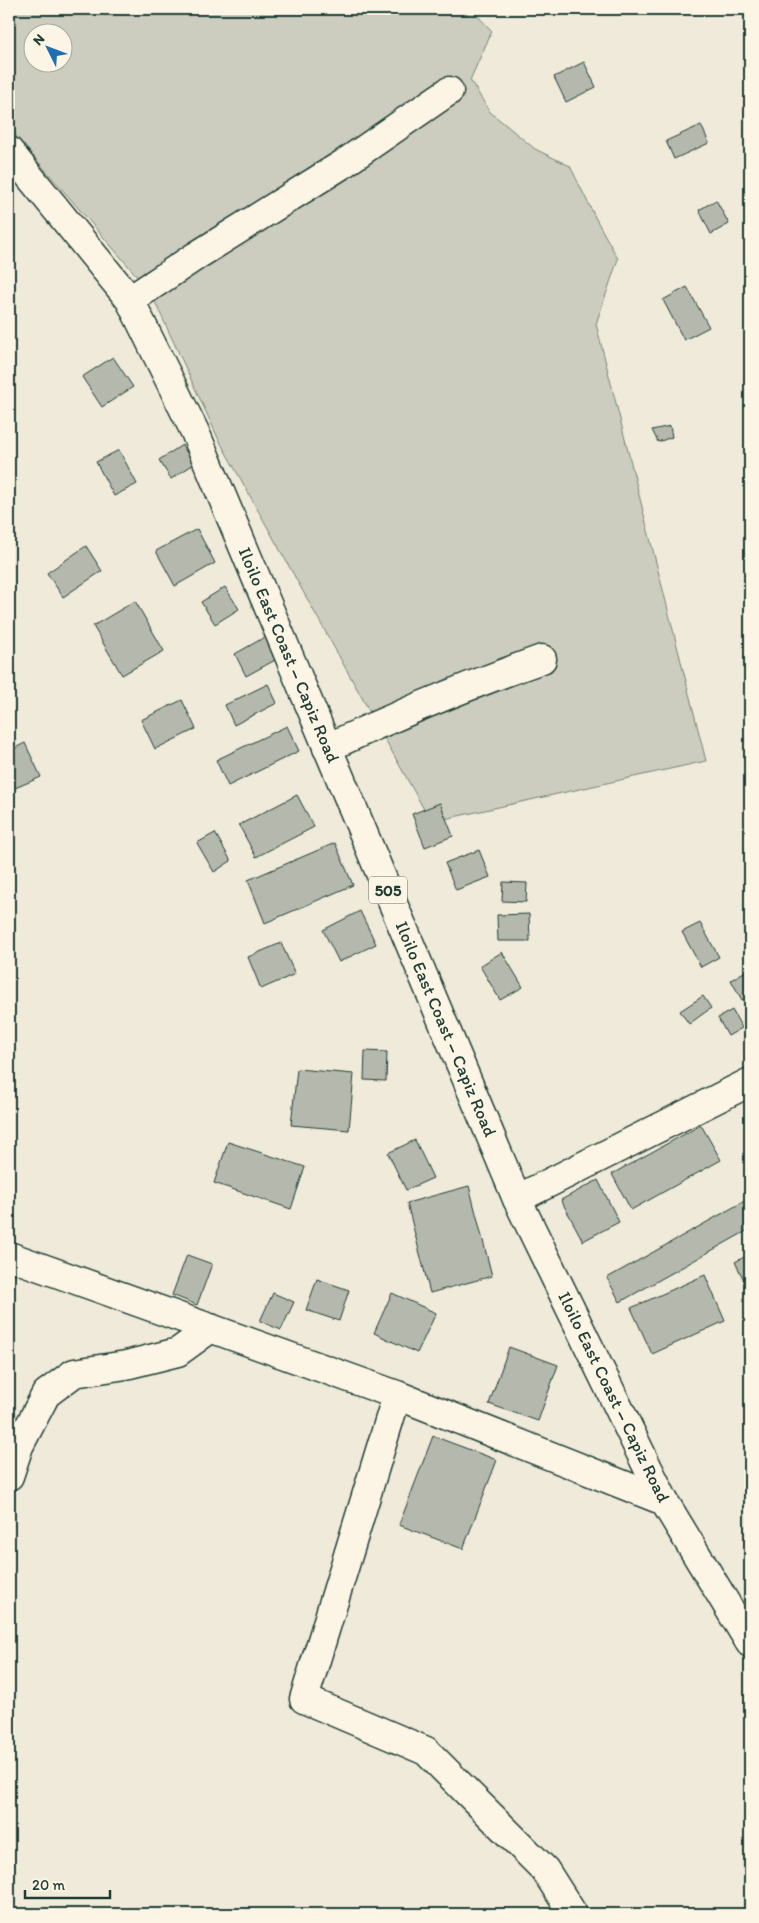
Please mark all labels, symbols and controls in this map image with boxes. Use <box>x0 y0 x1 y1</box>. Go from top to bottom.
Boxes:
north arrow <box>22 22 72 72</box>
text: N <box>29 30 48 49</box>
street label: Iloilo East Coast – Capiz Road <box>234 544 345 766</box>
road number: 505 <box>369 876 407 904</box>
street label: Iloilo East Coast – Capiz Road <box>391 918 502 1140</box>
street label: Iloilo East Coast – Capiz Road <box>553 1288 675 1506</box>
scale bar <box>25 1868 110 1900</box>
text: 20 m <box>32 1876 66 1894</box>

